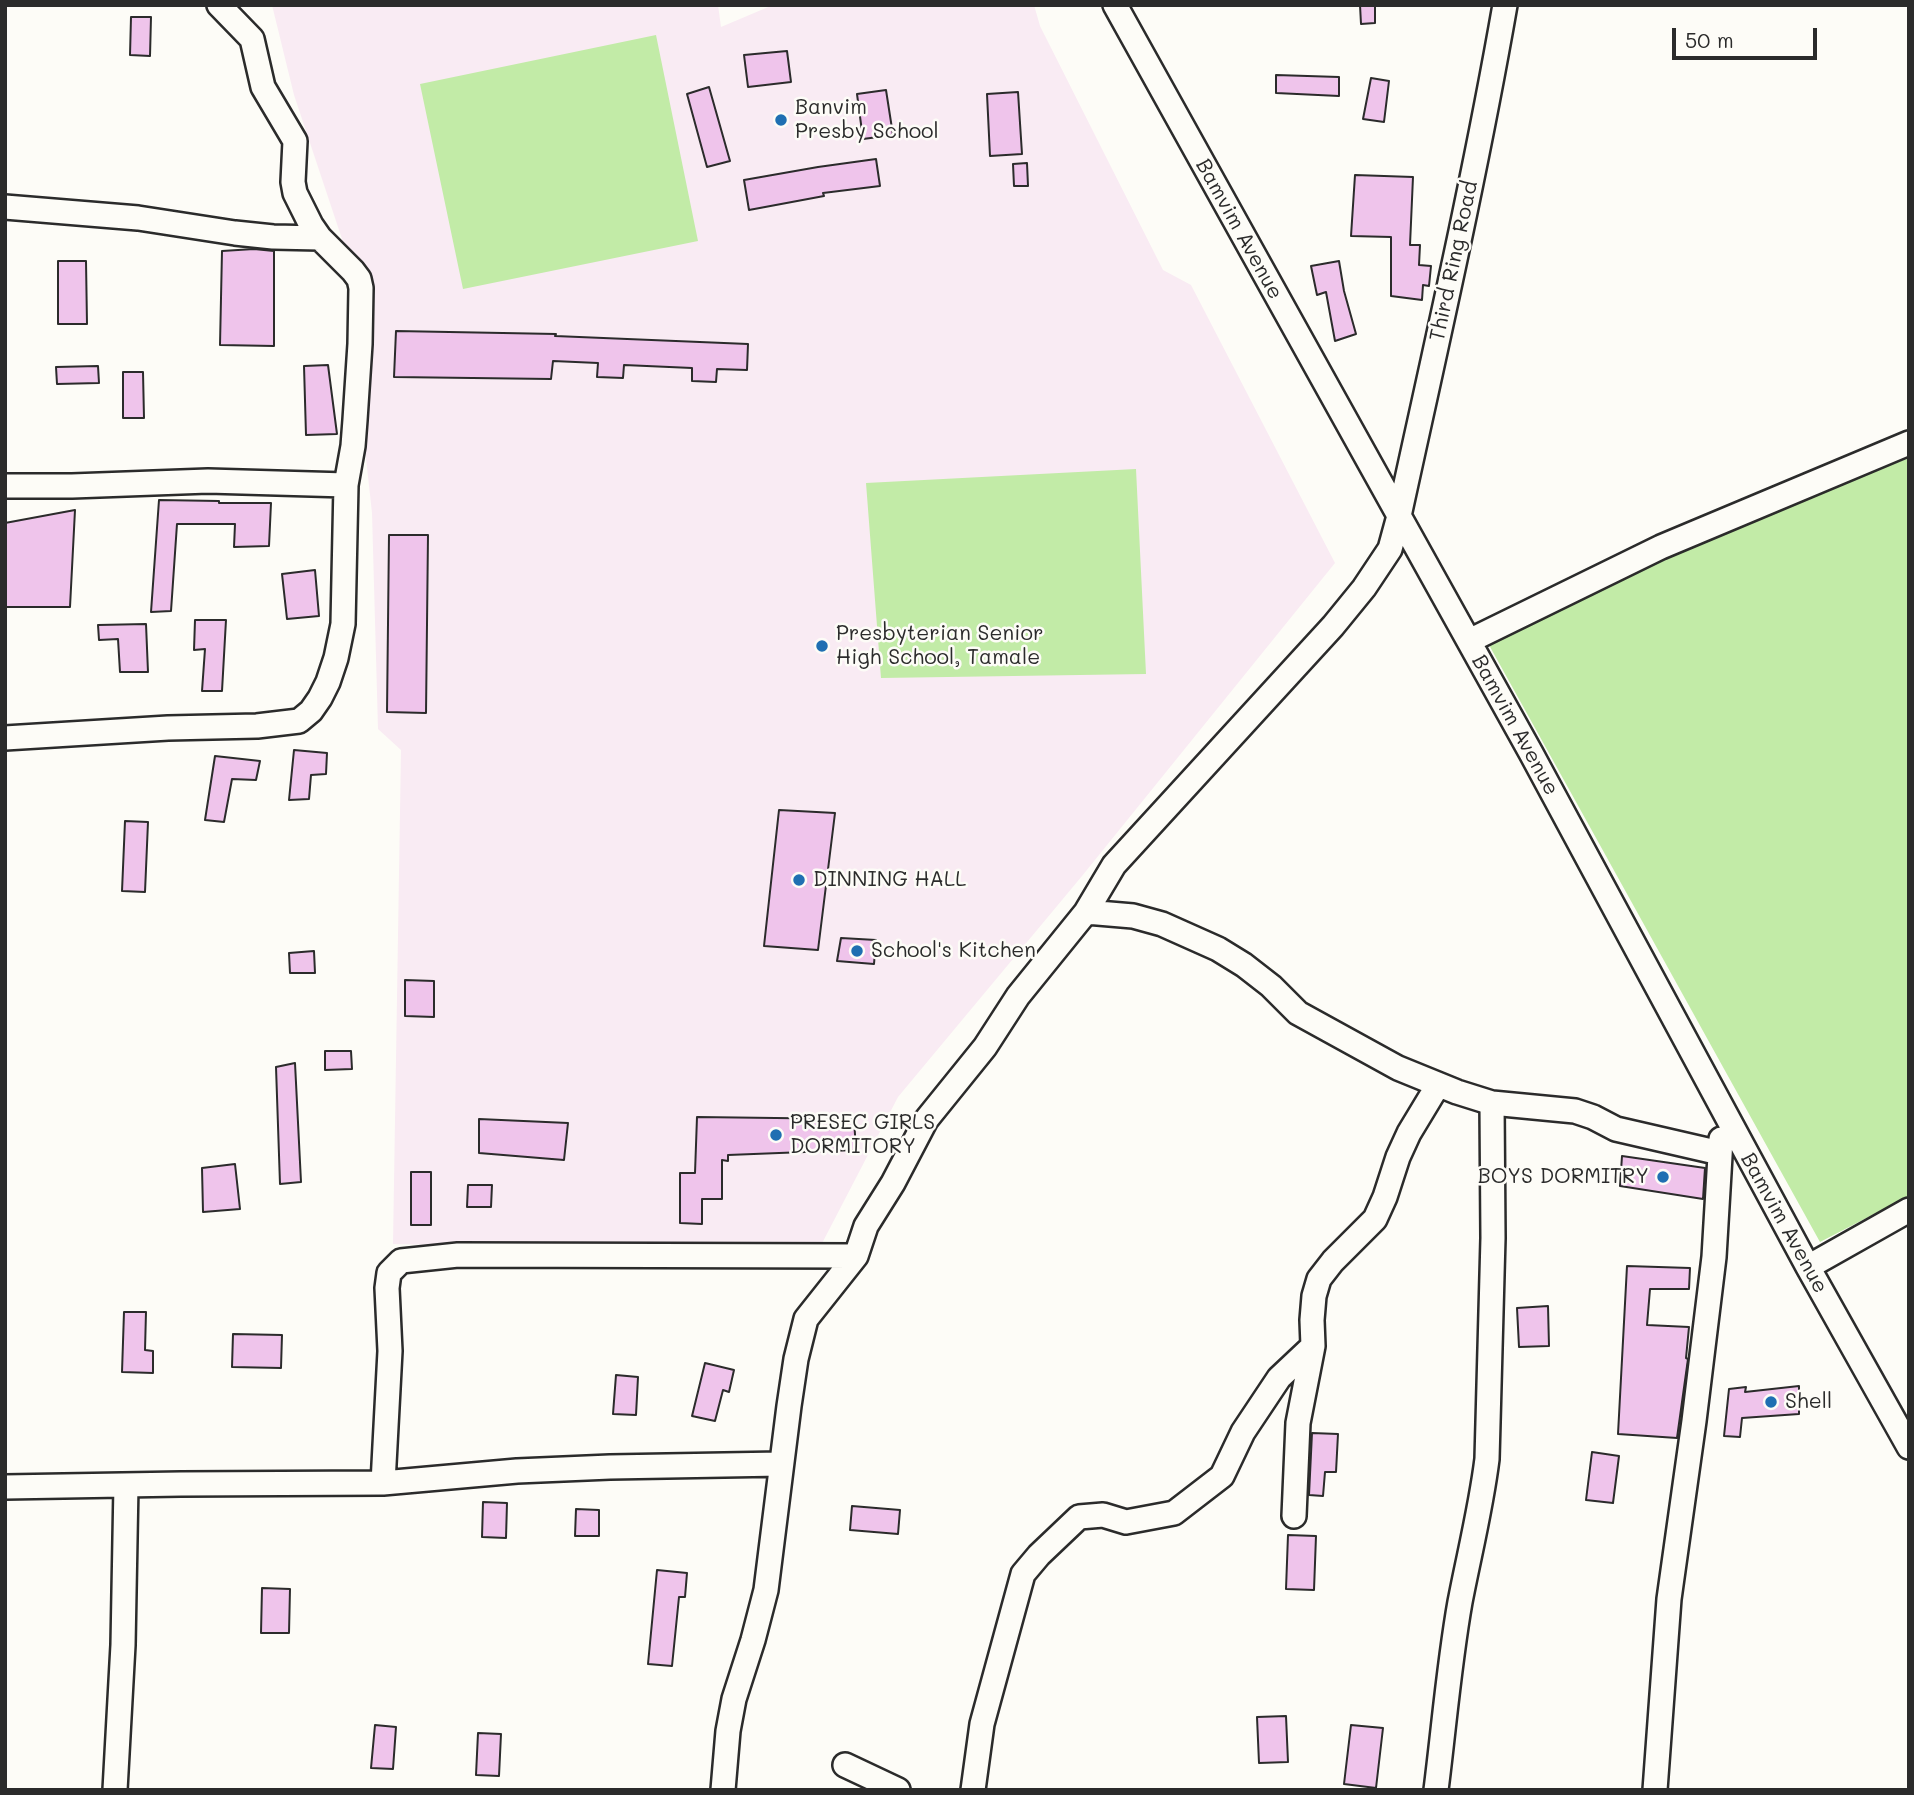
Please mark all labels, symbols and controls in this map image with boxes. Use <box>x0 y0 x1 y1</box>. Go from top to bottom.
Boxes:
scale bar <box>1676 14 1821 58</box>
text: 50 m <box>1685 26 1734 53</box>
place label: Banvim Presby School <box>795 95 939 145</box>
marker: Banvim Presby School <box>773 112 789 128</box>
street label: Bamvim Avenue <box>1190 154 1288 304</box>
street label: Third Ring Road <box>1425 179 1483 343</box>
place label: Presbyterian Senior High School, Tamale <box>836 621 1043 671</box>
marker: Presbyterian Senior High School, Tamale <box>814 638 830 654</box>
street label: Bamvim Avenue <box>1466 650 1564 800</box>
place label: DINNING HALL <box>813 867 966 893</box>
marker: DINNING HALL <box>791 872 807 888</box>
place label: School's Kitchen <box>871 938 1036 964</box>
marker: School's Kitchen <box>849 943 865 959</box>
place label: PRESEC GIRLS DORMITORY <box>790 1110 935 1160</box>
marker: PRESEC GIRLS DORMITORY <box>768 1127 784 1143</box>
street label: Bamvim Avenue <box>1735 1148 1833 1298</box>
place label: BOYS DORMITRY <box>1478 1164 1649 1190</box>
marker: BOYS DORMITRY <box>1655 1169 1671 1185</box>
place label: Shell <box>1785 1389 1832 1415</box>
marker: Shell <box>1763 1394 1779 1410</box>

